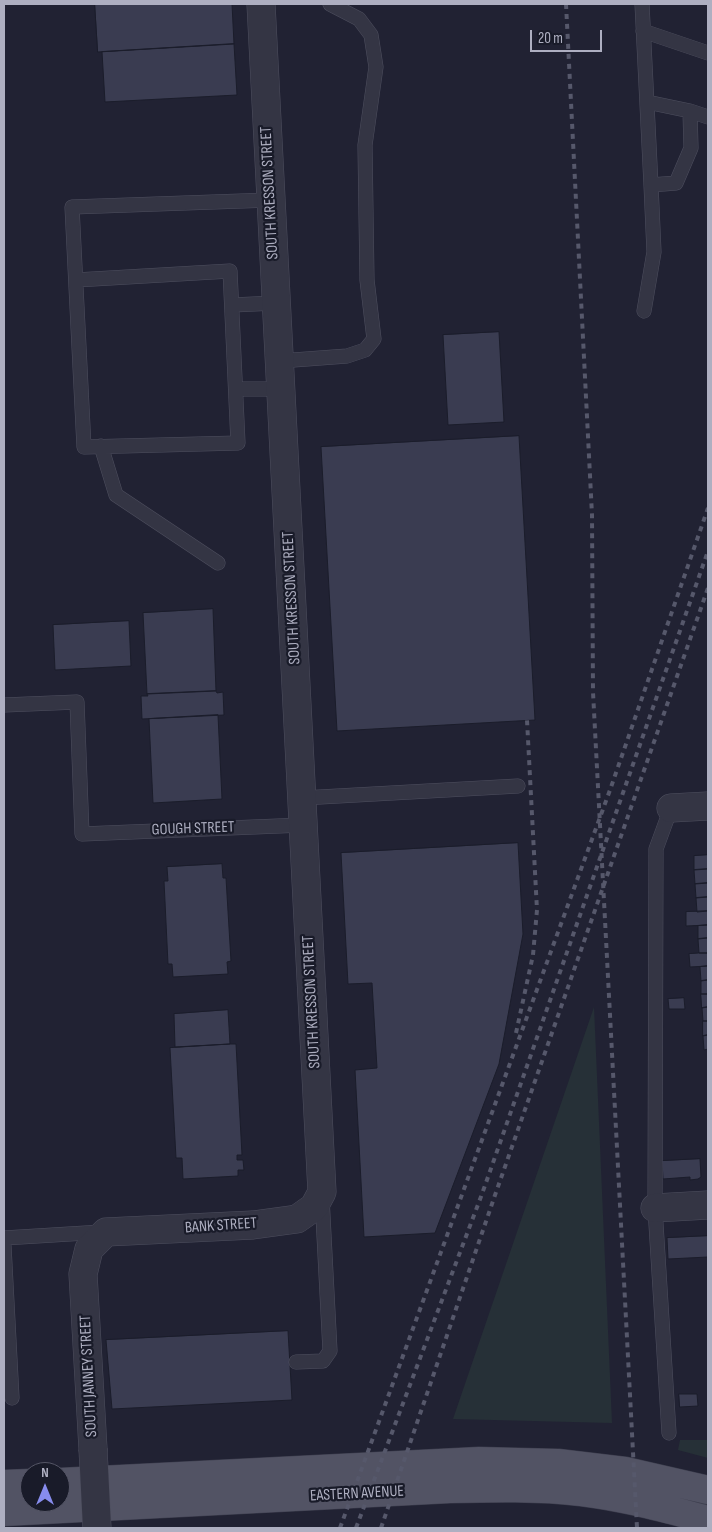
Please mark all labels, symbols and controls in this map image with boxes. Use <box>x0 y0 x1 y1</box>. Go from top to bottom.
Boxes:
scale bar <box>532 20 604 52</box>
text: 20 m <box>538 29 563 48</box>
street label: SOUTH KRESSON STREET <box>257 126 283 260</box>
street label: SOUTH KRESSON STREET <box>279 531 305 665</box>
street label: GOUGH STREET <box>151 818 235 840</box>
street label: SOUTH KRESSON STREET <box>299 935 325 1069</box>
street label: BANK STREET <box>184 1214 258 1238</box>
street label: SOUTH JANNEY STREET <box>76 1314 102 1438</box>
north arrow <box>20 1462 70 1512</box>
text: N <box>41 1464 49 1481</box>
street label: EASTERN AVENUE <box>310 1482 404 1506</box>

